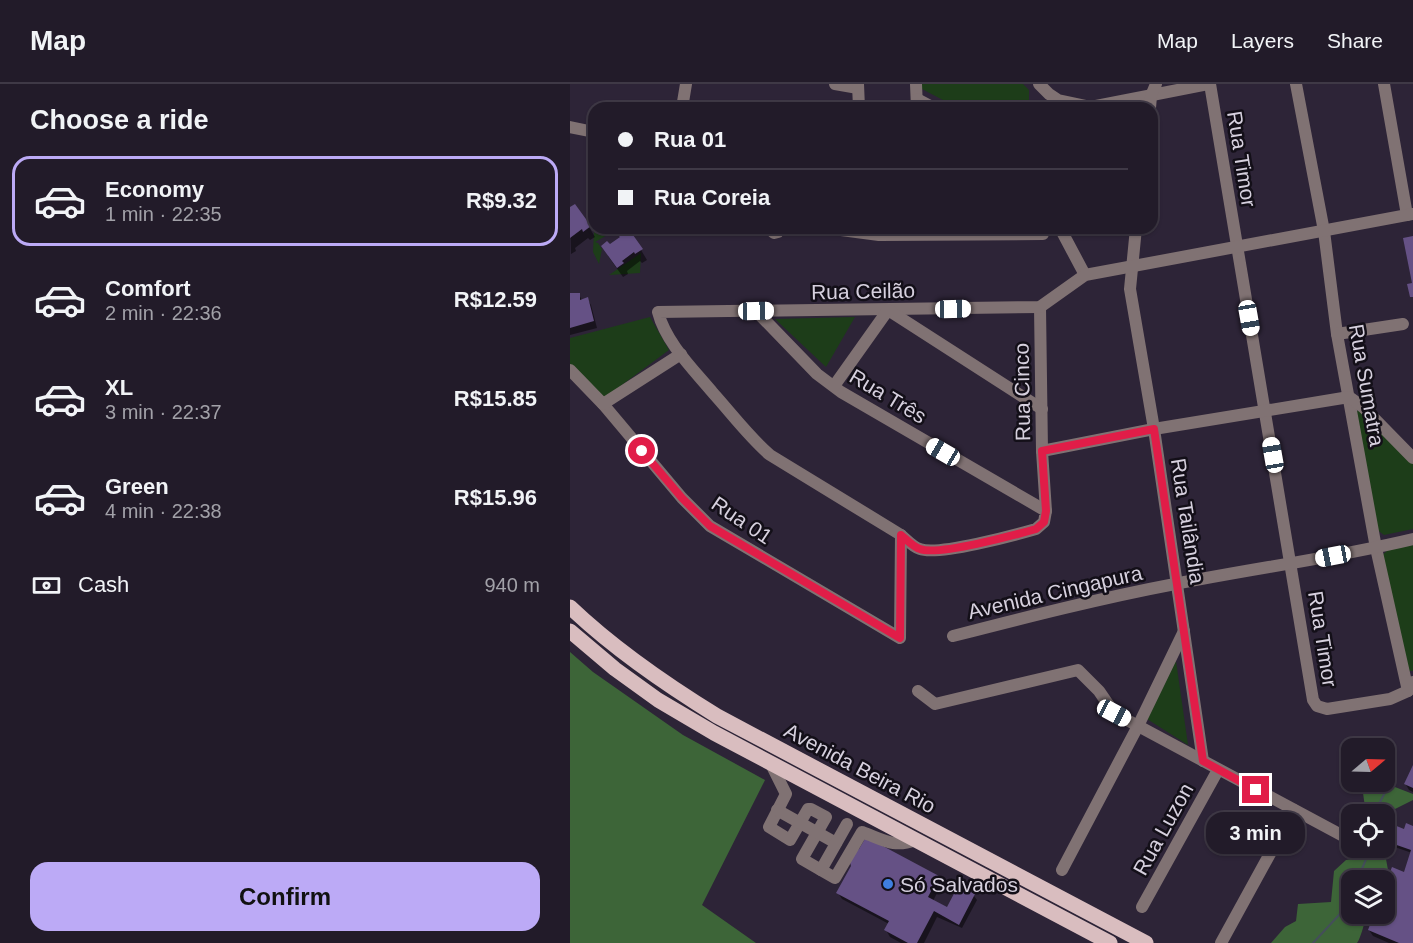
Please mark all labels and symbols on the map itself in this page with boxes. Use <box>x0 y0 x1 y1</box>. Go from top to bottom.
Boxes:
street label: Rua Timor <box>1223 109 1261 209</box>
street label: Rua Ceilão <box>811 279 915 303</box>
car <box>1237 299 1261 337</box>
car <box>935 300 971 318</box>
car <box>738 302 774 320</box>
street label: Rua Sumatra <box>1345 322 1389 448</box>
street label: Rua Cinco <box>1010 343 1034 441</box>
street label: Rua Três <box>846 364 930 428</box>
car <box>923 435 963 469</box>
car <box>1261 436 1285 474</box>
route start <box>628 437 655 464</box>
street label: Rua Tailândia <box>1167 457 1209 586</box>
street label: Rua 01 <box>707 492 777 548</box>
car <box>1314 544 1352 568</box>
street label: Avenida Cingapura <box>966 561 1145 623</box>
street label: Rua Timor <box>1304 589 1342 689</box>
car <box>1094 697 1134 729</box>
street label: Avenida Beira Rio <box>781 718 939 818</box>
north arrow <box>1341 738 1395 792</box>
route end <box>1242 776 1269 803</box>
street label: Rua Luzon <box>1128 779 1198 879</box>
callout: 3 min <box>1206 811 1306 853</box>
place label: Só Salvados <box>900 873 1018 896</box>
marker: Só Salvados <box>881 877 895 891</box>

